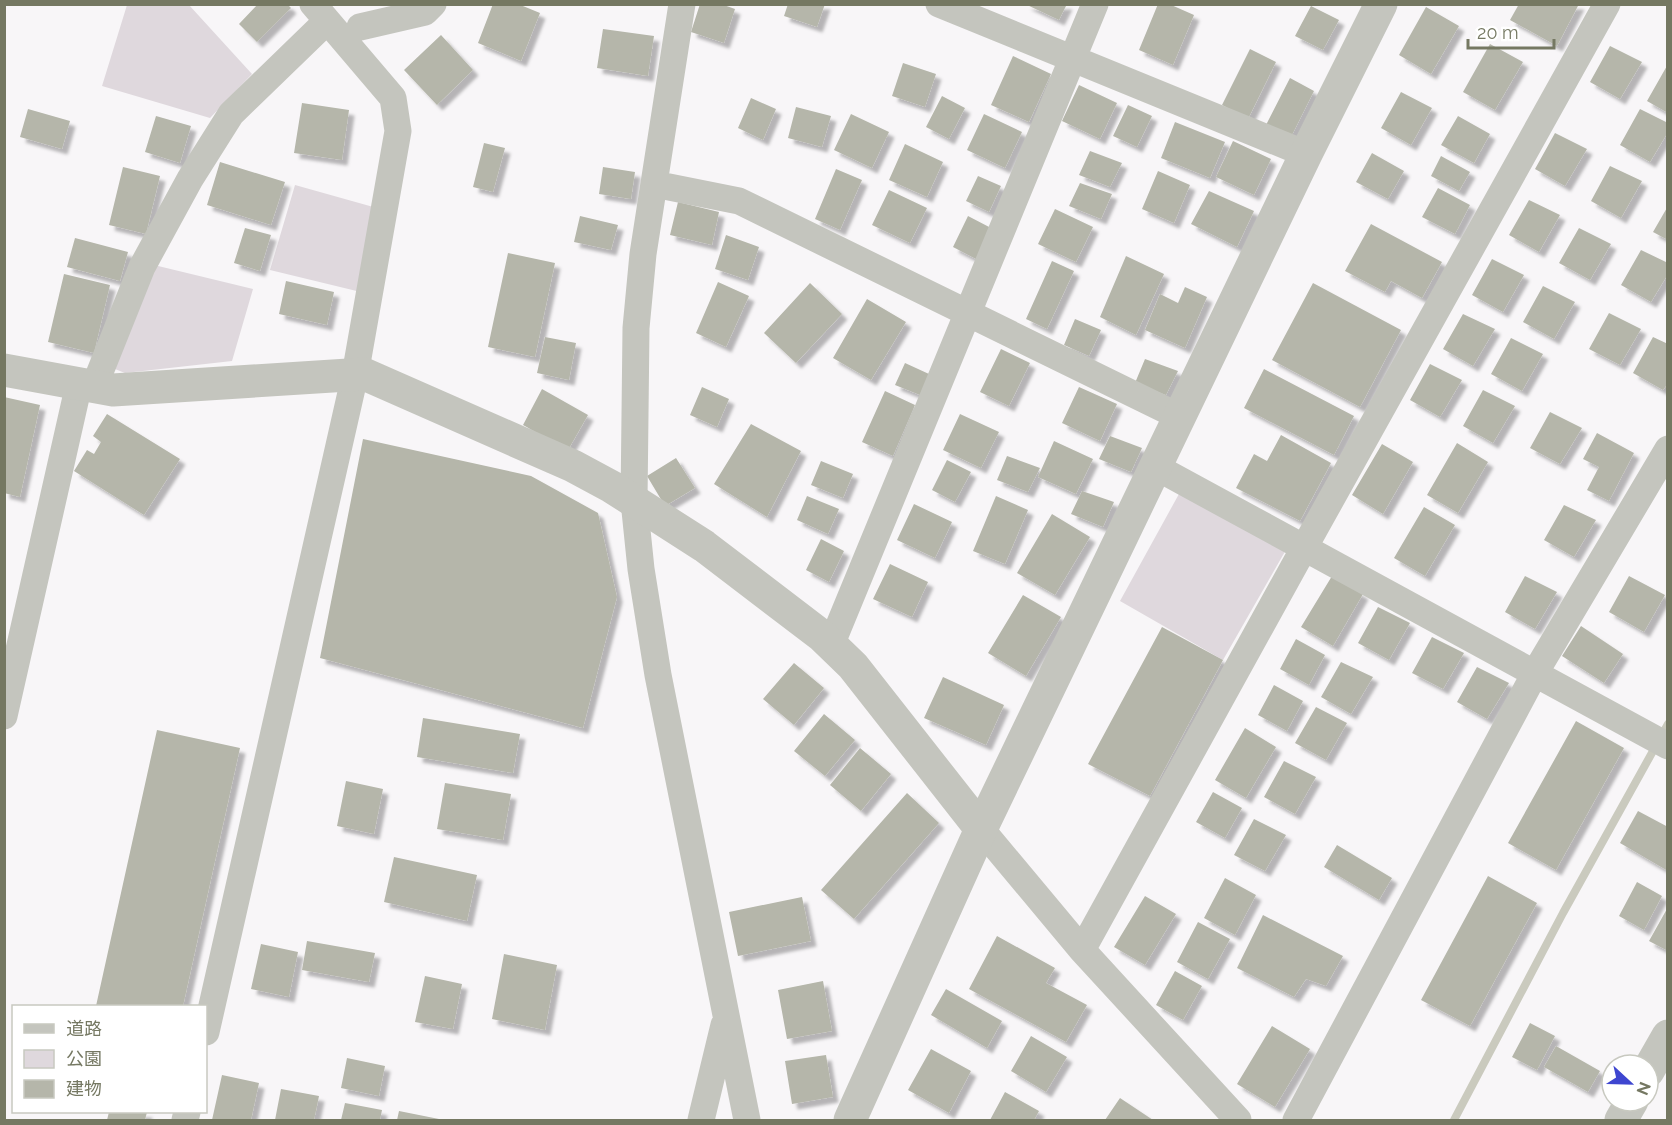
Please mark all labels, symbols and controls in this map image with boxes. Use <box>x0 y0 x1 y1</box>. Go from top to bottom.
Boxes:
scale bar <box>1468 12 1554 50</box>
text: 20 m <box>1477 22 1519 43</box>
legend <box>12 1005 207 1113</box>
text: 道路 <box>66 1018 102 1039</box>
text: 公園 <box>66 1048 102 1069</box>
north arrow <box>1600 1053 1660 1113</box>
text: 建物 <box>66 1078 102 1099</box>
text: N <box>1632 1079 1655 1098</box>

